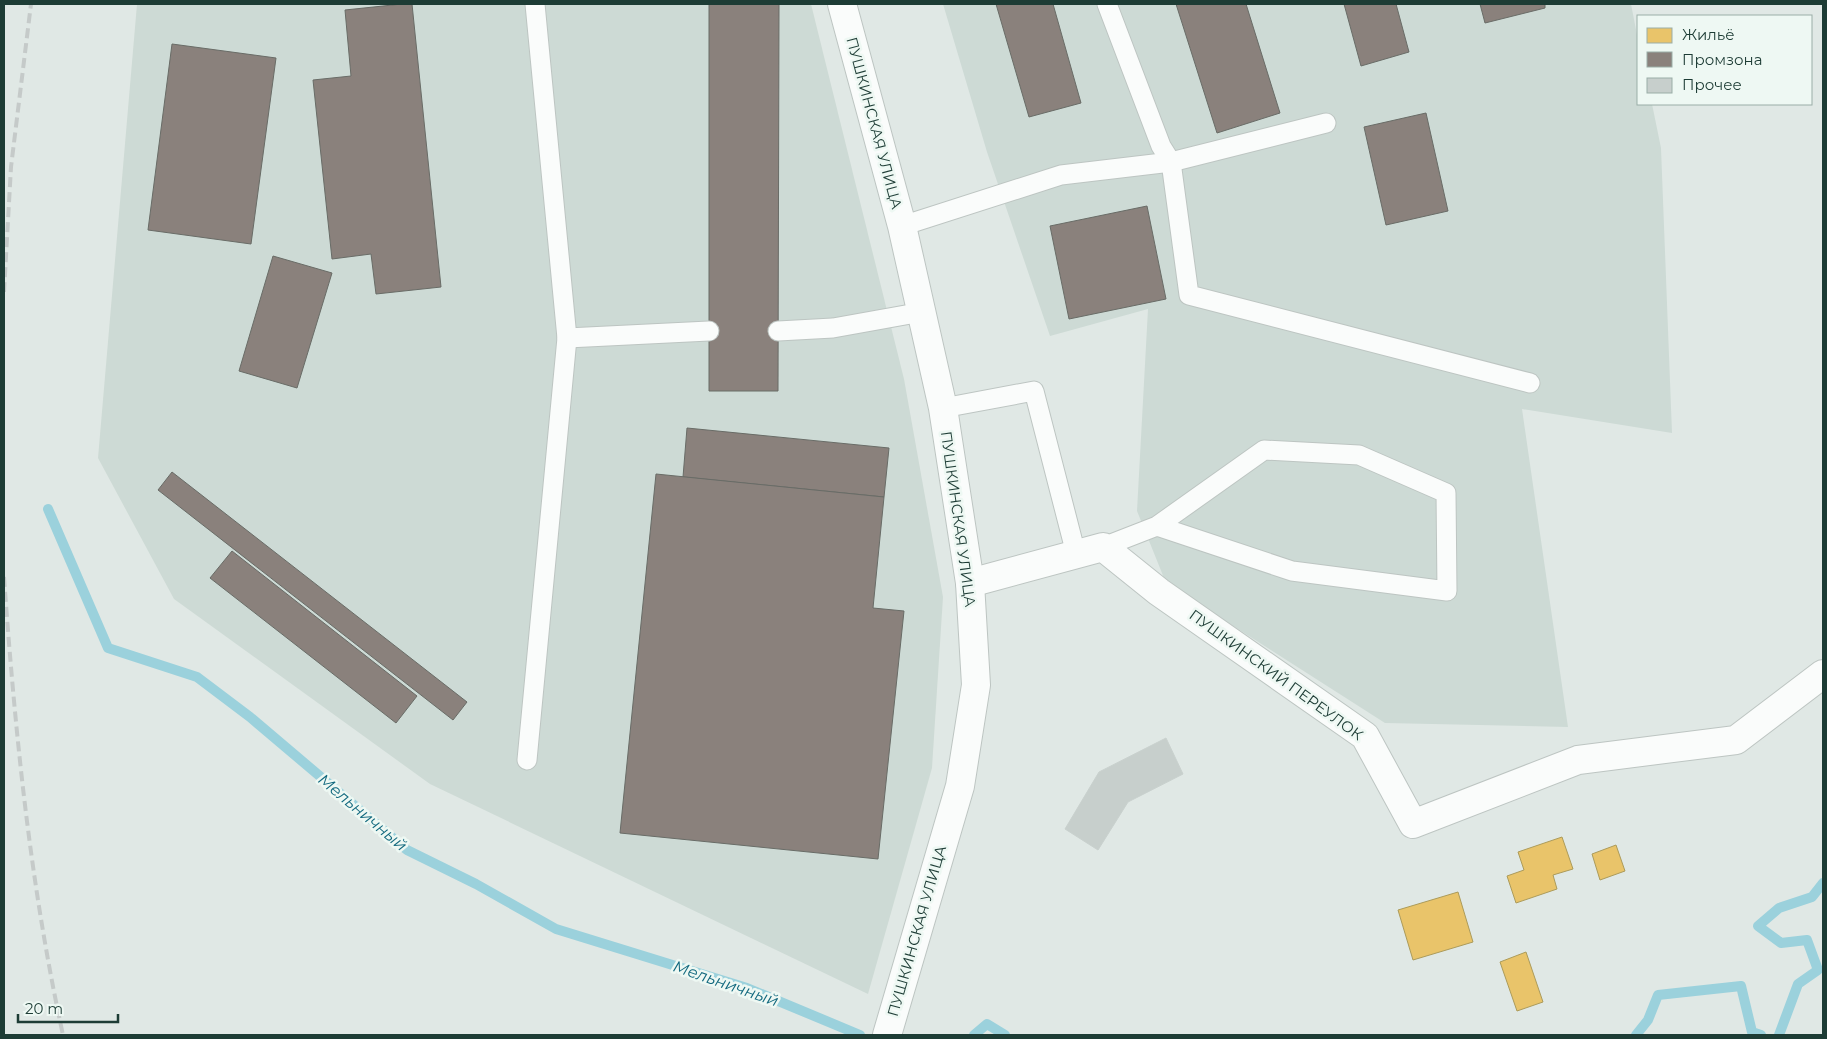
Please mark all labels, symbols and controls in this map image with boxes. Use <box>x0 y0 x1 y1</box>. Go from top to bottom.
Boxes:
legend <box>1637 15 1812 105</box>
text: Жильё <box>1682 25 1735 44</box>
street label: ПУШКИНСКАЯ УЛИЦА <box>842 35 907 211</box>
text: Промзона <box>1682 50 1762 69</box>
text: Прочее <box>1682 75 1742 94</box>
street label: ПУШКИНСКАЯ УЛИЦА <box>937 430 980 608</box>
street label: ПУШКИНСКИЙ ПЕРЕУЛОК <box>1186 605 1367 744</box>
water label: Мельничный <box>314 770 411 855</box>
street label: ПУШКИНСКАЯ УЛИЦА <box>883 843 950 1019</box>
water label: Мельничный <box>671 957 781 1010</box>
scale bar <box>18 992 118 1024</box>
text: 20 m <box>25 999 63 1018</box>

